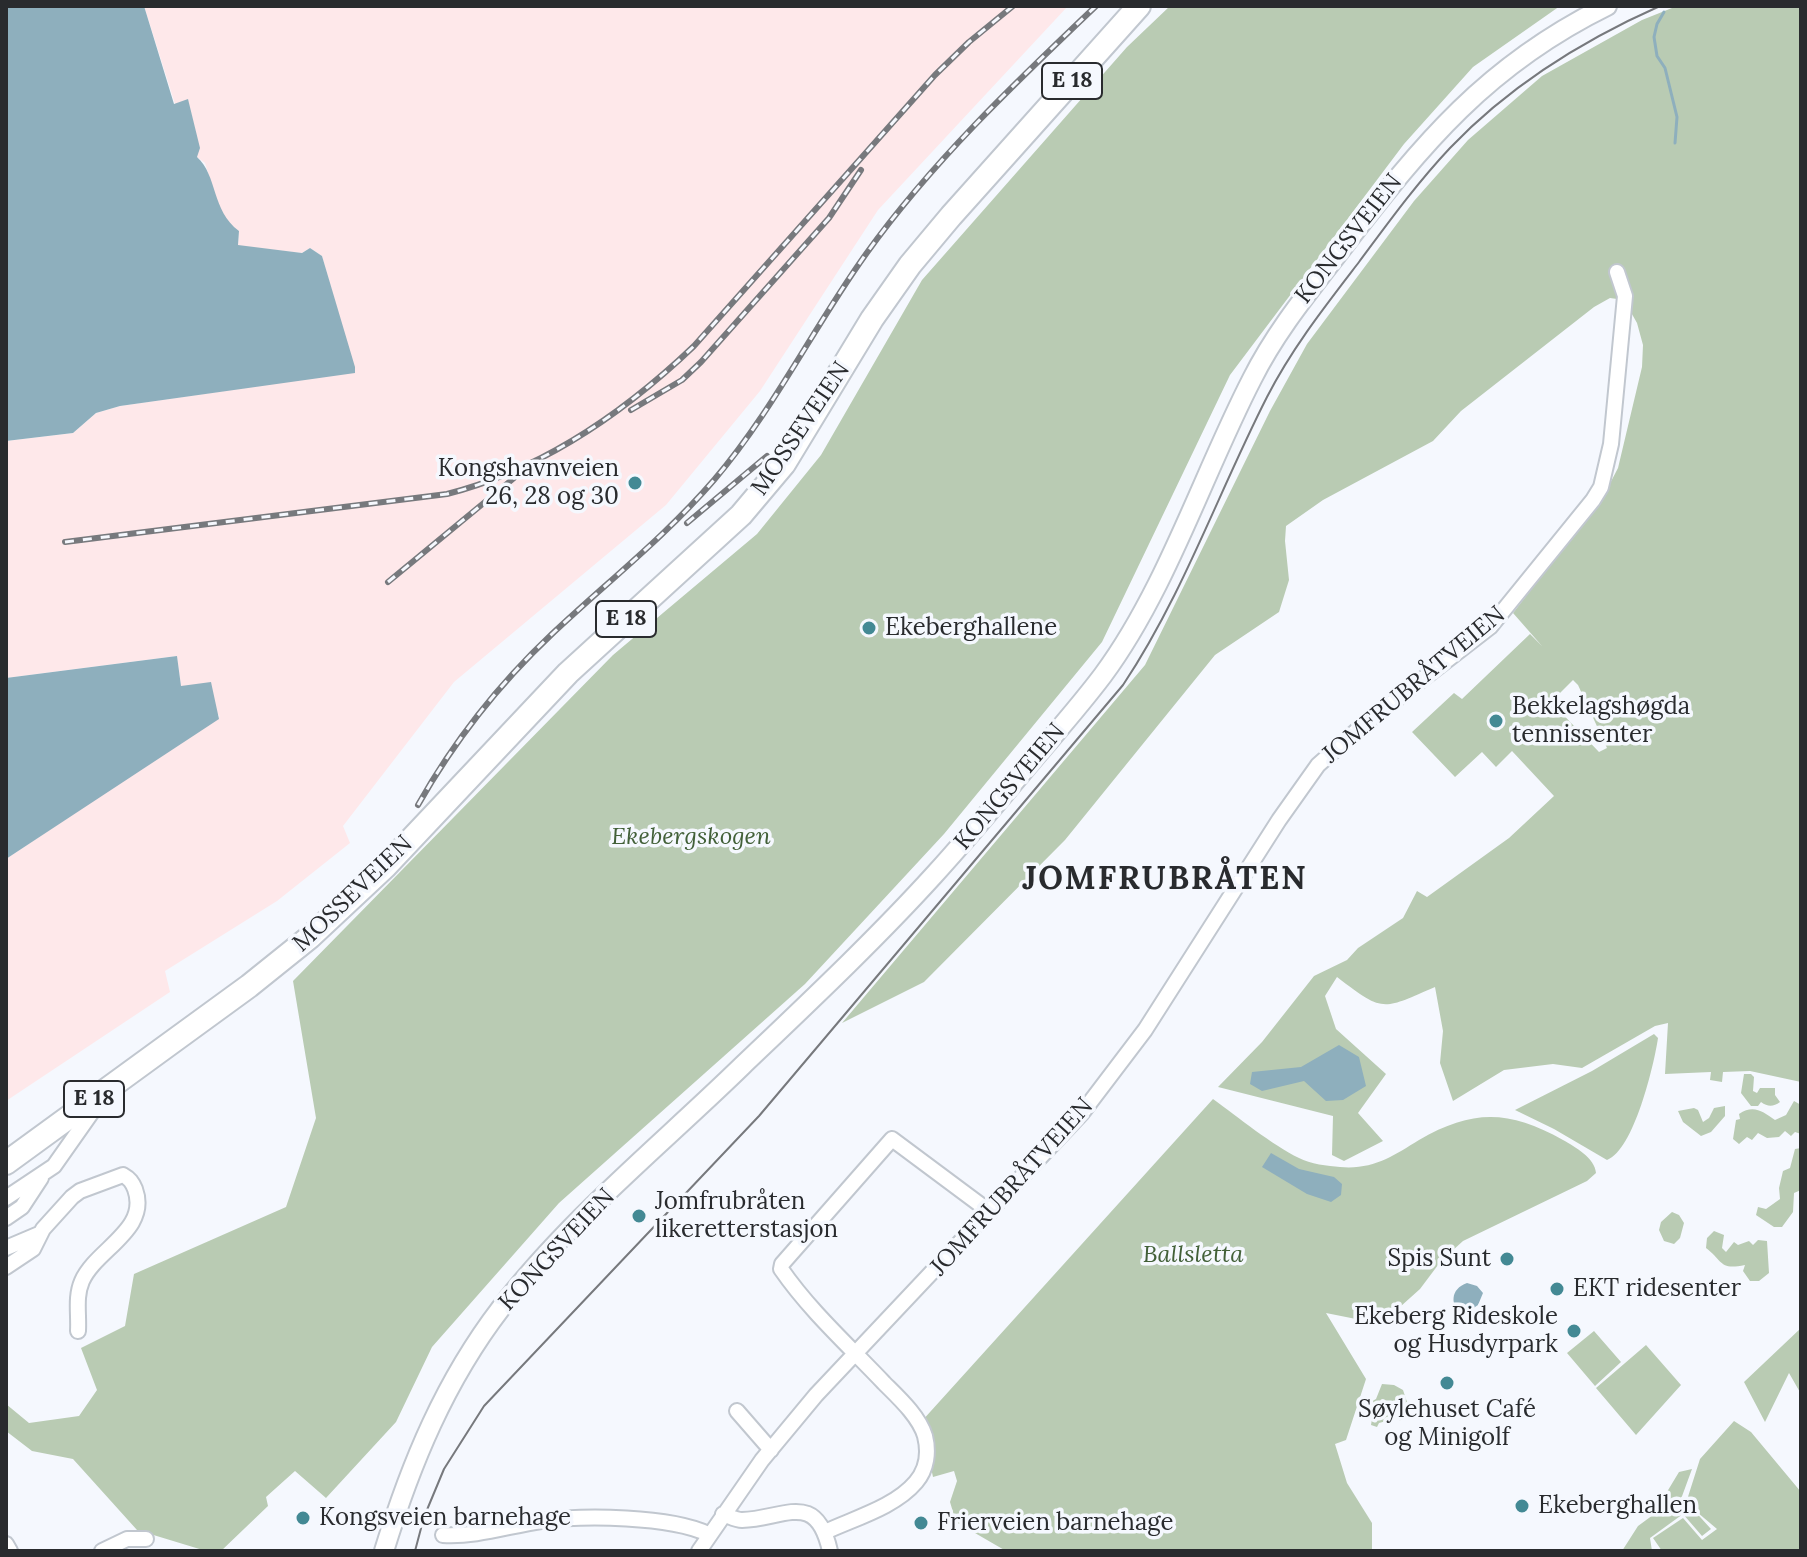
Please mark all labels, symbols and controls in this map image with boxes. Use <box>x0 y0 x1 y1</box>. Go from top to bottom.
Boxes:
road number: E 18 <box>1042 63 1102 99</box>
street label: KONGSVEIEN <box>1289 168 1409 310</box>
street label: MOSSEVEIEN <box>746 357 856 501</box>
place label: Kongshavnveien 26, 28 og 30 <box>438 455 619 511</box>
marker: Kongshavnveien 26, 28 og 30 <box>626 474 644 492</box>
street label: JOMFRUBRÅTVEIEN <box>1317 600 1511 770</box>
road number: E 18 <box>596 601 656 637</box>
place label: Ekeberghallene <box>885 614 1057 642</box>
marker: Ekeberghallene <box>860 619 878 637</box>
place label: Bekkelagshøgda tennissenter <box>1512 693 1690 749</box>
marker: Bekkelagshøgda tennissenter <box>1487 712 1505 730</box>
street label: KONGSVEIEN <box>949 718 1071 856</box>
park label: Ekebergskogen <box>611 823 771 851</box>
street label: MOSSEVEIEN <box>287 830 419 958</box>
district label: JOMFRUBRÅTEN <box>1022 861 1308 899</box>
road number: E 18 <box>64 1081 124 1117</box>
street label: JOMFRUBRÅTVEIEN <box>925 1092 1099 1282</box>
street label: KONGSVEIEN <box>493 1183 621 1317</box>
place label: Jomfrubråten likeretterstasjon <box>655 1188 838 1244</box>
marker: Jomfrubråten likeretterstasjon <box>630 1207 648 1225</box>
park label: Ballsletta <box>1143 1241 1243 1269</box>
place label: Spis Sunt <box>1388 1245 1491 1273</box>
marker: Spis Sunt <box>1498 1250 1516 1268</box>
place label: EKT ridesenter <box>1573 1275 1741 1303</box>
marker: EKT ridesenter <box>1548 1280 1566 1298</box>
place label: Ekeberg Rideskole og Husdyrpark <box>1354 1303 1558 1359</box>
marker: Ekeberg Rideskole og Husdyrpark <box>1565 1322 1583 1340</box>
marker: Søylehuset Café og Minigolf <box>1438 1374 1456 1392</box>
place label: Søylehuset Café og Minigolf <box>1358 1396 1536 1452</box>
place label: Ekeberghallen <box>1538 1492 1697 1520</box>
marker: Ekeberghallen <box>1513 1497 1531 1515</box>
place label: Kongsveien barnehage <box>319 1504 571 1532</box>
marker: Kongsveien barnehage <box>294 1509 312 1527</box>
place label: Frierveien barnehage <box>937 1509 1173 1537</box>
marker: Frierveien barnehage <box>912 1514 930 1532</box>

